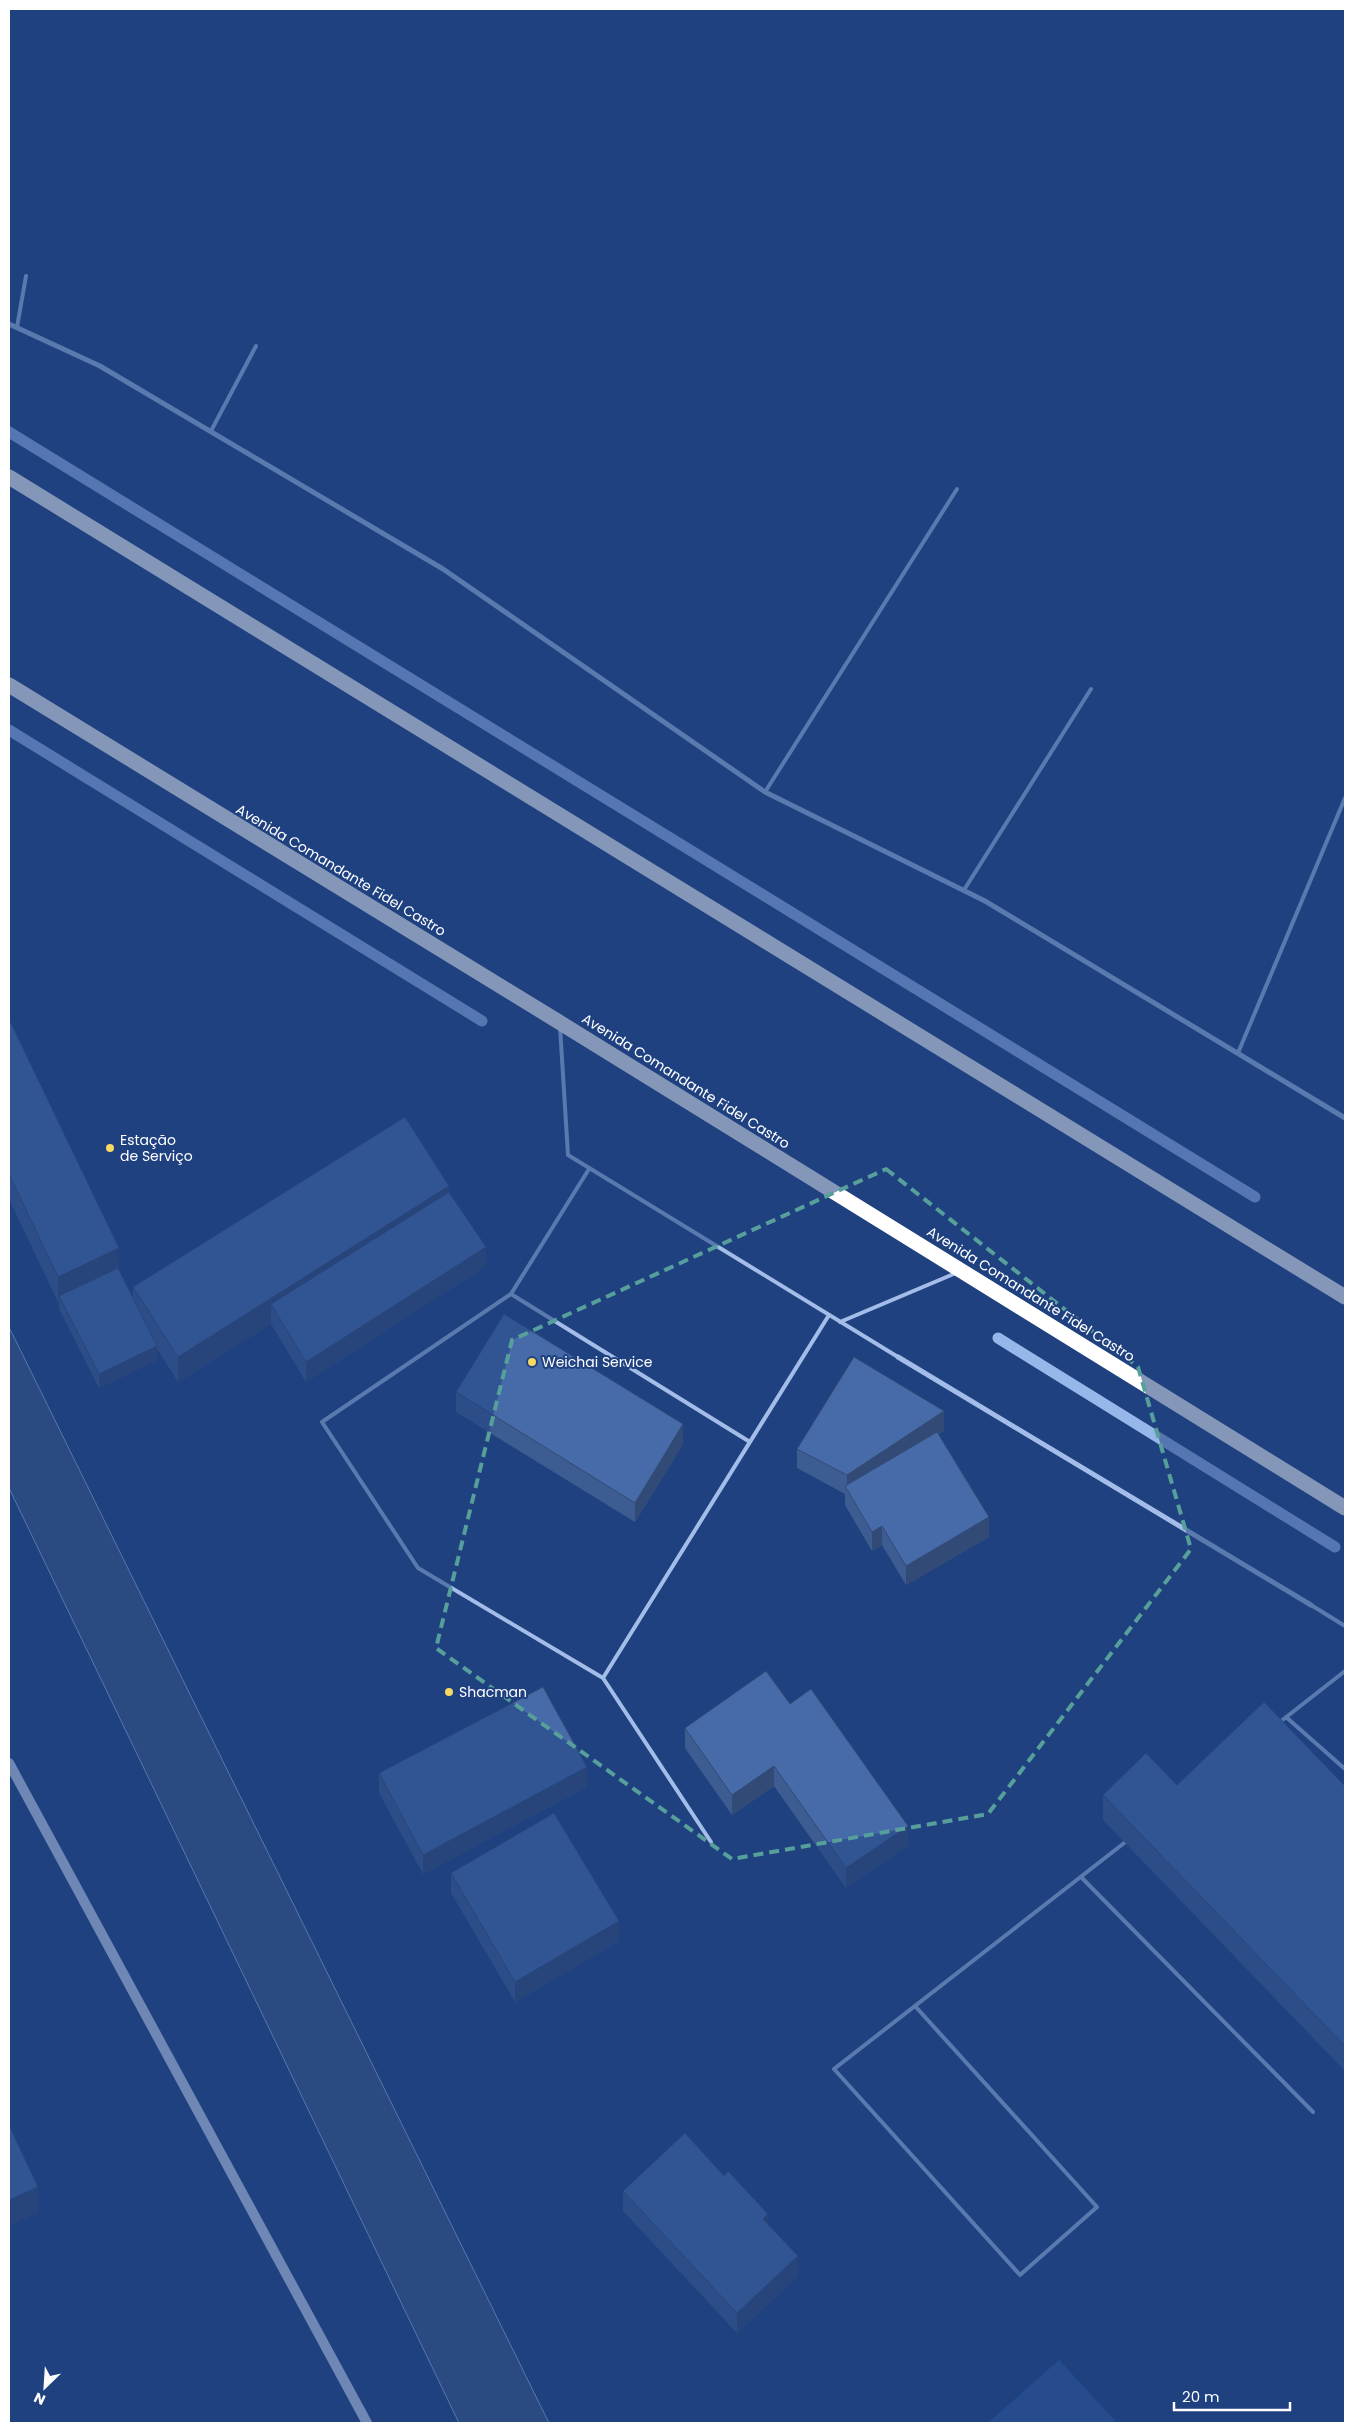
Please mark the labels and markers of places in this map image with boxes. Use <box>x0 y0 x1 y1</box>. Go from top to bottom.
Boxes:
place label: Estação de Serviço <box>120 1130 193 1166</box>
marker: Estação de Serviço <box>104 1142 116 1154</box>
place label: Weichai Service <box>542 1352 653 1372</box>
marker: Weichai Service <box>526 1356 538 1368</box>
place label: Shacman <box>459 1682 527 1702</box>
marker: Shacman <box>443 1686 455 1698</box>

